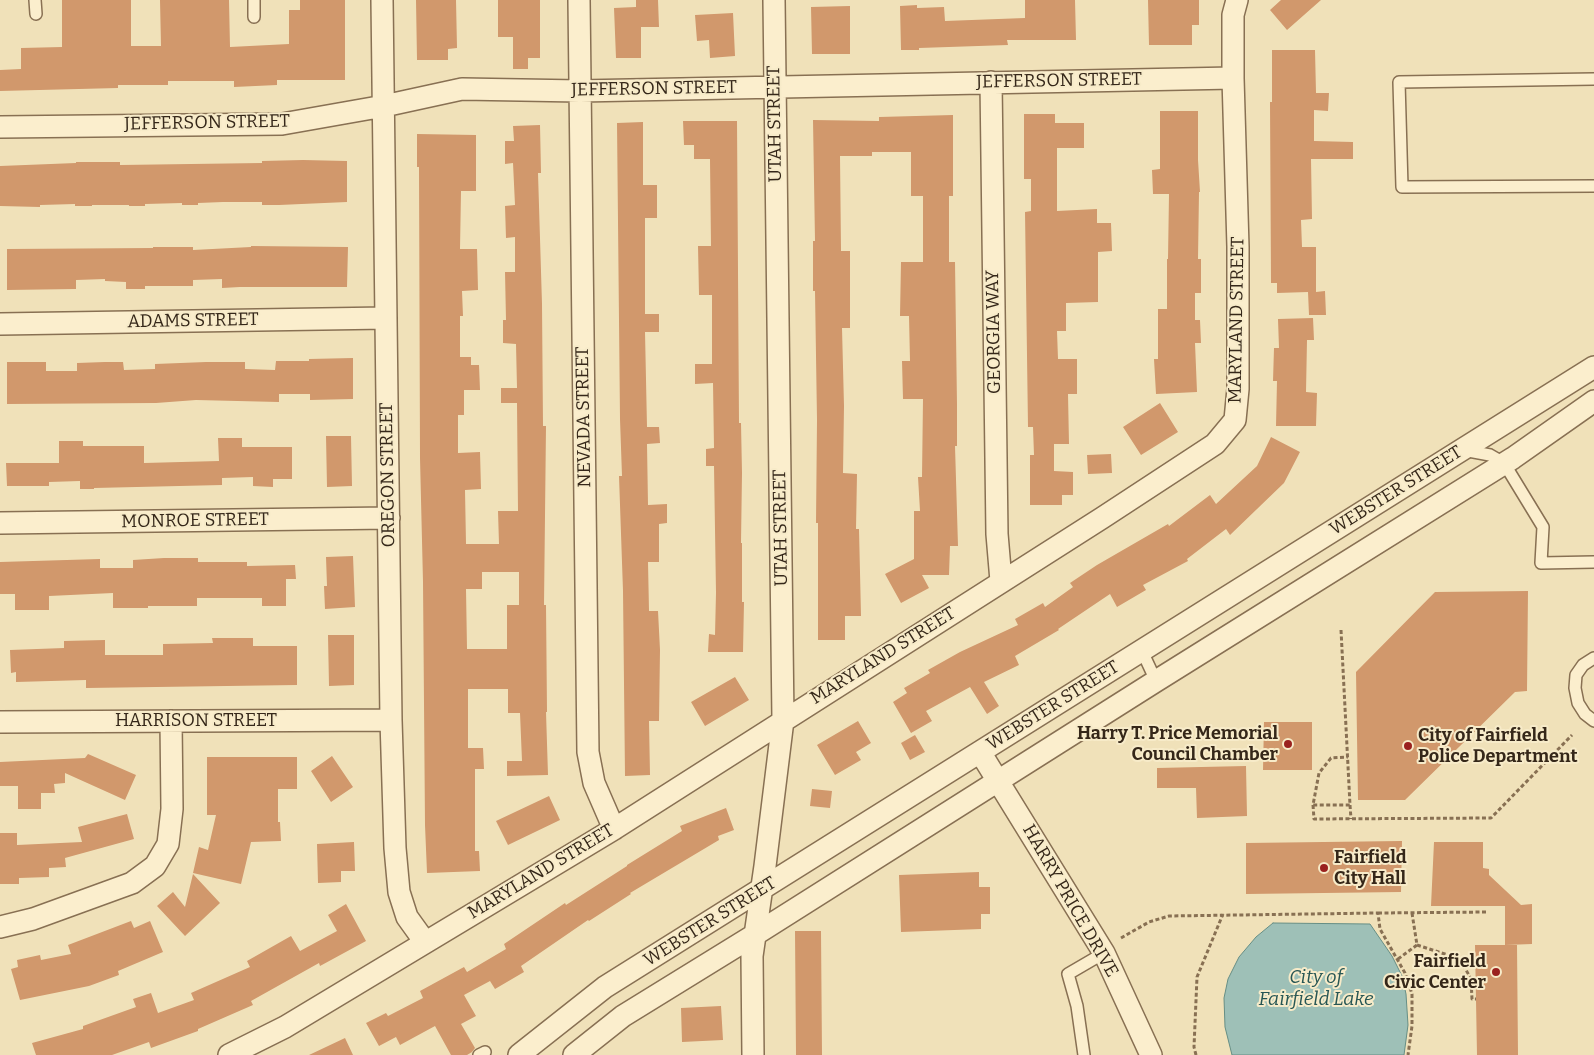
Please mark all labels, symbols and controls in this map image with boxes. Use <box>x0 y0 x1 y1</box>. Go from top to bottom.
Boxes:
street label: UTAH STREET <box>763 65 787 183</box>
street label: JEFFERSON STREET <box>976 69 1142 93</box>
street label: JEFFERSON STREET <box>571 77 737 101</box>
street label: JEFFERSON STREET <box>124 111 290 135</box>
street label: MARYLAND STREET <box>1225 237 1249 403</box>
street label: GEORGIA WAY <box>982 270 1006 394</box>
street label: ADAMS STREET <box>127 309 259 333</box>
street label: NEVADA STREET <box>572 346 596 488</box>
street label: OREGON STREET <box>376 402 400 548</box>
street label: WEBSTER STREET <box>1326 442 1466 540</box>
street label: UTAH STREET <box>769 469 793 587</box>
street label: MONROE STREET <box>121 509 269 533</box>
street label: MARYLAND STREET <box>807 603 959 709</box>
street label: WEBSTER STREET <box>983 657 1123 755</box>
street label: HARRISON STREET <box>115 710 277 732</box>
place label: Harry T. Price Memorial Council Chamber <box>1077 723 1278 766</box>
place label: City of Fairfield Police Department <box>1418 725 1578 768</box>
marker: Harry T. Price Memorial Council Chamber <box>1282 738 1294 750</box>
marker: City of Fairfield Police Department <box>1402 740 1414 752</box>
street label: MARYLAND STREET <box>464 820 618 924</box>
street label: HARRY PRICE DRIVE <box>1018 821 1122 981</box>
place label: Fairfield City Hall <box>1334 847 1407 890</box>
marker: Fairfield City Hall <box>1318 862 1330 874</box>
street label: WEBSTER STREET <box>640 873 780 971</box>
place label: Fairfield Civic Center <box>1384 951 1486 994</box>
marker: Fairfield Civic Center <box>1490 966 1502 978</box>
water label: City of Fairfield Lake <box>1259 967 1373 1011</box>

